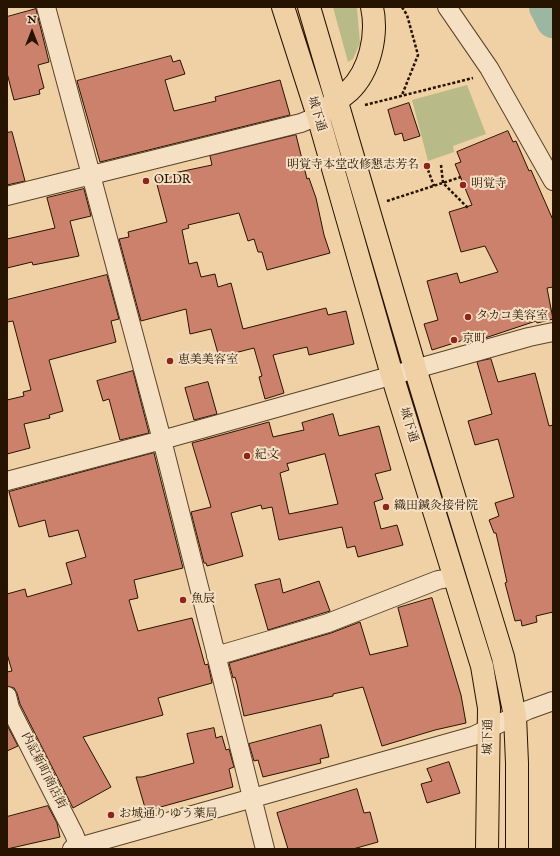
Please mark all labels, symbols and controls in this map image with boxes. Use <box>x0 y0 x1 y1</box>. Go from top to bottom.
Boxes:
north arrow <box>12 12 52 52</box>
text: N <box>27 13 37 27</box>
street label: 城下通 <box>304 95 328 133</box>
place label: 明覚寺本堂改修懇志芳名 <box>287 159 419 173</box>
marker: 明覚寺本堂改修懇志芳名 <box>422 161 432 171</box>
place label: OLDR <box>154 174 191 188</box>
marker: OLDR <box>141 176 151 186</box>
place label: 明覚寺 <box>471 178 507 192</box>
marker: 明覚寺 <box>458 180 468 190</box>
place label: タカコ美容室 <box>476 310 548 324</box>
marker: タカコ美容室 <box>463 312 473 322</box>
place label: 京町 <box>462 333 486 347</box>
marker: 京町 <box>449 335 459 345</box>
place label: 恵美美容室 <box>178 354 238 368</box>
marker: 恵美美容室 <box>165 356 175 366</box>
street label: 城下通 <box>396 406 420 444</box>
place label: 紀文 <box>255 449 279 463</box>
marker: 紀文 <box>242 451 252 461</box>
place label: 織田鍼灸接骨院 <box>394 500 478 514</box>
marker: 織田鍼灸接骨院 <box>381 502 391 512</box>
place label: 魚辰 <box>191 593 215 607</box>
marker: 魚辰 <box>178 595 188 605</box>
street label: 城下通 <box>481 719 497 755</box>
street label: 内記新町商店街 <box>18 730 68 812</box>
place label: お城通り ゆう薬局 <box>119 808 218 822</box>
marker: お城通り ゆう薬局 <box>106 810 116 820</box>

